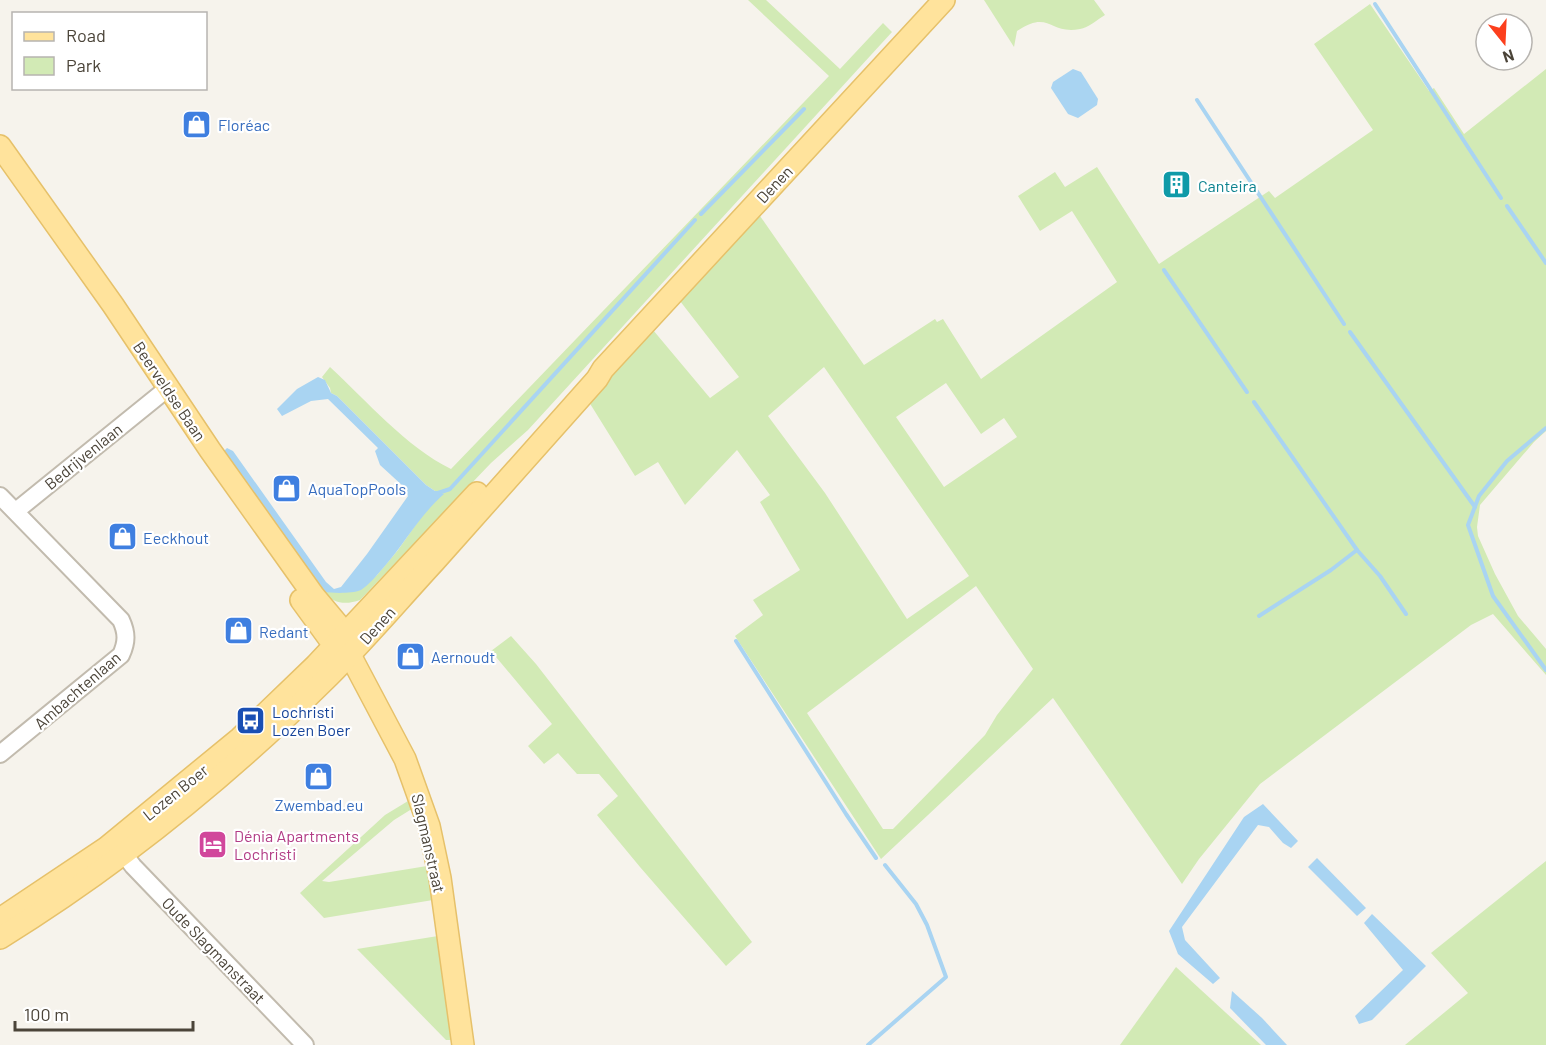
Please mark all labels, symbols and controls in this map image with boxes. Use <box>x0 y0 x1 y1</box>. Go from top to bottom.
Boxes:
legend <box>12 12 207 90</box>
north arrow <box>1474 12 1534 72</box>
text: Road <box>66 24 106 46</box>
text: N <box>1501 46 1517 67</box>
text: Park <box>66 54 101 76</box>
shop icon: Floréac <box>181 108 213 140</box>
place label: Floréac <box>218 115 270 134</box>
street label: Denen <box>752 161 796 207</box>
building icon: Canteira <box>1161 169 1193 201</box>
place label: Canteira <box>1198 176 1257 195</box>
street label: Beerveldse Baan <box>130 338 210 444</box>
street label: Bedrijvenlaan <box>40 419 126 493</box>
shop icon: AquaTopPools <box>271 472 303 504</box>
place label: AquaTopPools <box>308 479 406 498</box>
shop icon: Eeckhout <box>106 521 138 553</box>
place label: Eeckhout <box>143 528 209 547</box>
street label: Denen <box>355 602 399 648</box>
shop icon: Redant <box>222 615 254 647</box>
place label: Redant <box>259 622 309 641</box>
shop icon: Aernoudt <box>394 640 426 672</box>
street label: Ambachtenlaan <box>30 647 124 733</box>
place label: Aernoudt <box>431 647 495 666</box>
place label: Lochristi Lozen Boer <box>272 702 351 739</box>
bus stop icon: Lochristi Lozen Boer <box>235 704 267 736</box>
street label: Lozen Boer <box>139 760 212 824</box>
shop icon: Zwembad.eu <box>303 760 335 792</box>
street label: Slagmanstraat <box>408 792 450 894</box>
place label: Zwembad.eu <box>275 795 363 814</box>
place label: Dénia Apartments Lochristi <box>234 826 359 863</box>
hotel icon: Dénia Apartments Lochristi <box>197 828 229 860</box>
street label: Oude Slagmanstraat <box>158 893 270 1007</box>
scale bar <box>15 994 194 1032</box>
text: 100 m <box>24 1003 69 1025</box>

